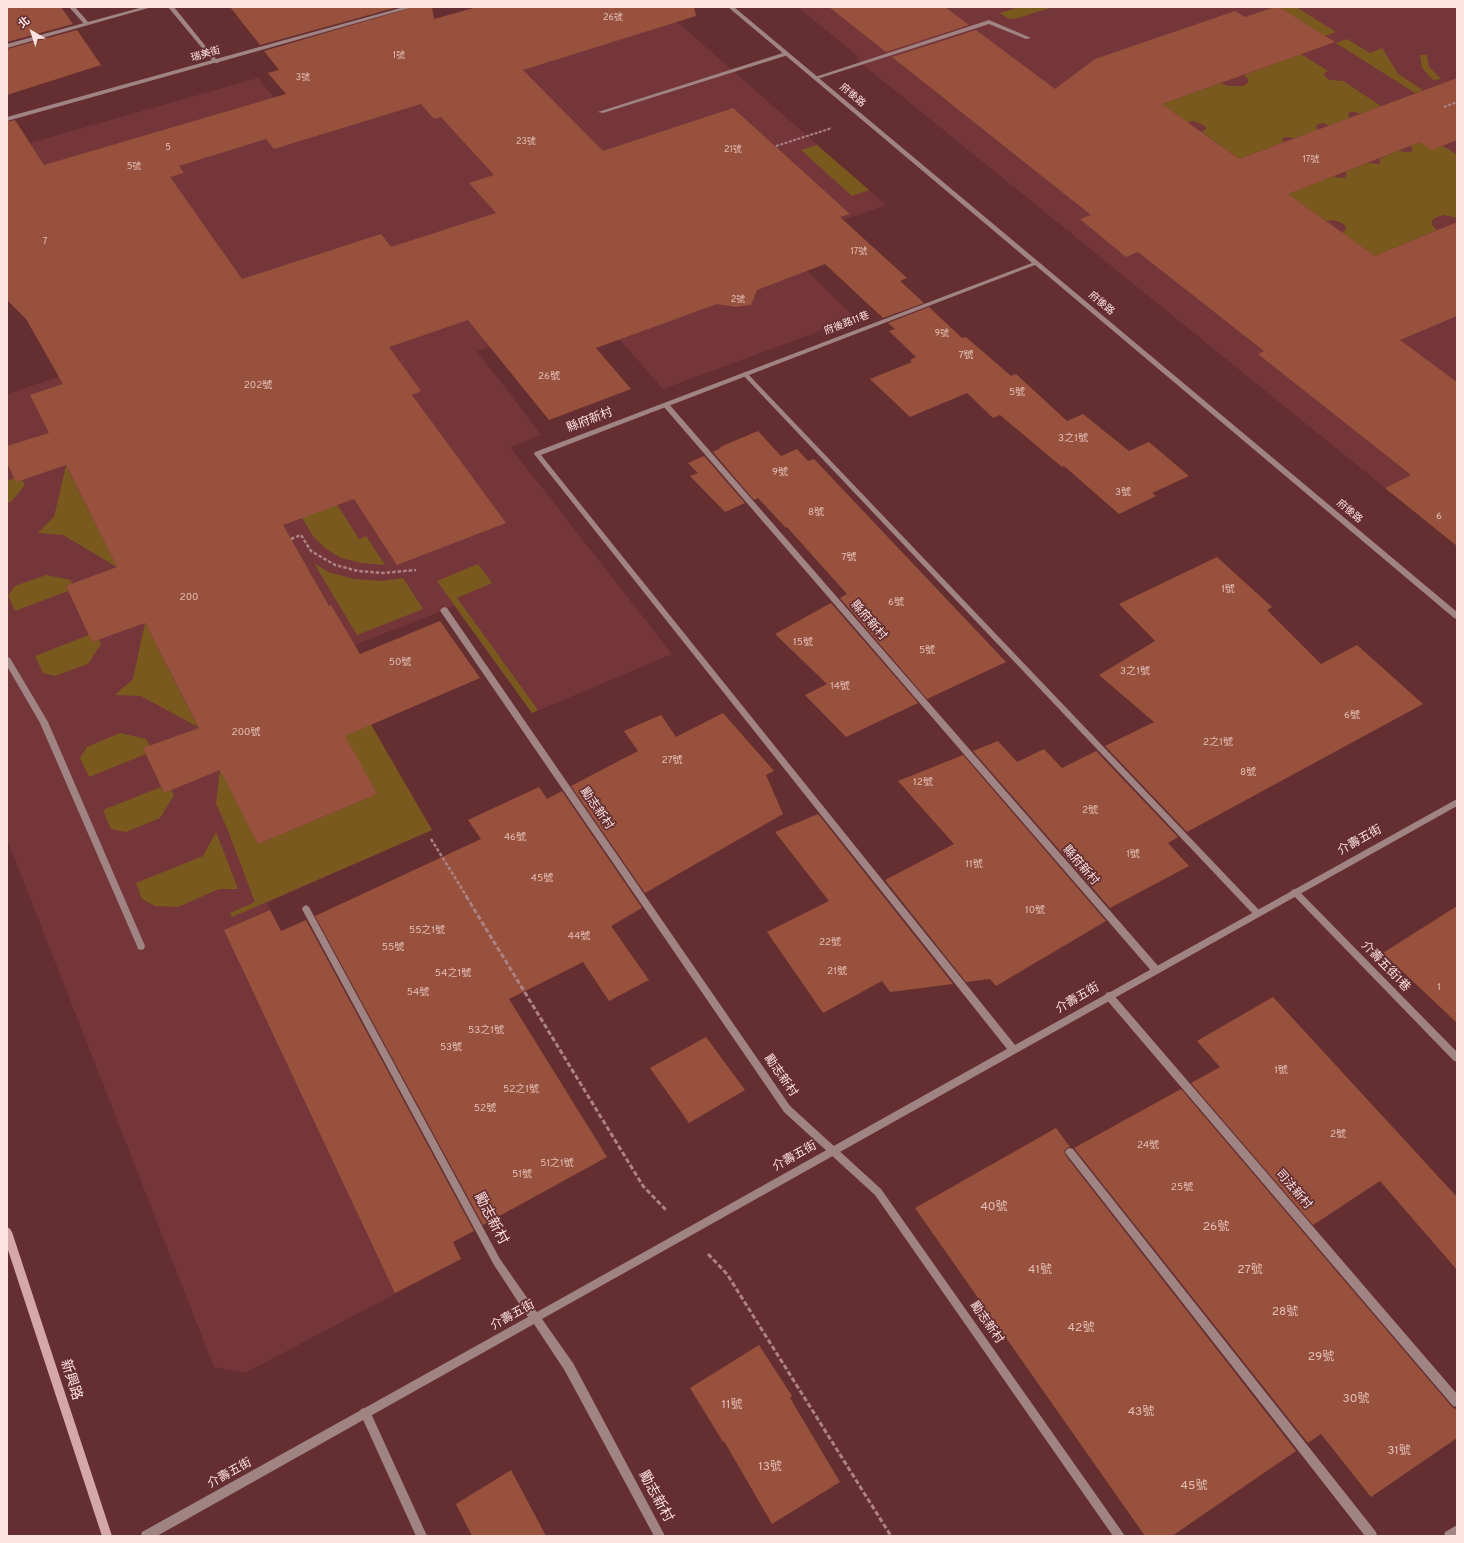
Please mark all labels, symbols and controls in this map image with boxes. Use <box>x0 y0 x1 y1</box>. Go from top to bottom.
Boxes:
north arrow <box>12 12 52 52</box>
house number: 26號 <box>603 13 623 23</box>
text: 北 <box>16 14 33 32</box>
street label: 瑞美街 <box>190 45 222 65</box>
house number: 1號 <box>393 51 405 61</box>
house number: 3號 <box>296 73 310 83</box>
street label: 府後路 <box>837 82 867 110</box>
house number: 23號 <box>516 137 536 147</box>
house number: 5 <box>165 143 171 153</box>
house number: 21號 <box>724 145 742 155</box>
house number: 17號 <box>1302 155 1320 165</box>
house number: 5號 <box>127 162 141 172</box>
house number: 7 <box>43 237 47 247</box>
house number: 17號 <box>850 247 868 257</box>
street label: 府後路 <box>1086 290 1116 318</box>
house number: 2號 <box>731 295 745 305</box>
street label: 府後路11巷 <box>823 310 871 338</box>
house number: 9號 <box>935 329 949 339</box>
house number: 7號 <box>958 350 974 362</box>
house number: 26號 <box>538 371 560 383</box>
house number: 202號 <box>244 380 272 392</box>
house number: 5號 <box>1009 387 1025 399</box>
street label: 縣府新村 <box>565 406 615 436</box>
house number: 3之1號 <box>1058 433 1088 445</box>
house number: 9號 <box>772 467 788 479</box>
house number: 3號 <box>1115 487 1131 499</box>
street label: 府後路 <box>1334 498 1364 526</box>
house number: 8號 <box>808 507 824 519</box>
house number: 6 <box>1436 511 1442 523</box>
house number: 7號 <box>841 552 857 564</box>
house number: 1號 <box>1221 584 1235 596</box>
house number: 200 <box>180 592 198 604</box>
house number: 6號 <box>888 597 904 609</box>
street label: 縣府新村 <box>847 598 889 644</box>
house number: 15號 <box>793 637 813 649</box>
house number: 5號 <box>919 645 935 657</box>
house number: 50號 <box>389 657 411 669</box>
house number: 3之1號 <box>1120 666 1150 678</box>
house number: 14號 <box>830 681 850 693</box>
house number: 6號 <box>1344 710 1360 722</box>
house number: 200號 <box>232 727 260 739</box>
house number: 2之1號 <box>1203 737 1233 749</box>
house number: 27號 <box>661 755 683 767</box>
house number: 8號 <box>1240 767 1256 779</box>
house number: 12號 <box>913 777 933 789</box>
street label: 勵志新村 <box>576 785 616 833</box>
house number: 2號 <box>1082 805 1098 817</box>
street label: 介壽五街 <box>1336 823 1384 859</box>
house number: 46號 <box>504 832 526 844</box>
street label: 縣府新村 <box>1059 843 1101 889</box>
house number: 1號 <box>1126 849 1140 861</box>
house number: 11號 <box>965 859 983 871</box>
house number: 45號 <box>531 873 553 885</box>
house number: 10號 <box>1025 905 1045 917</box>
house number: 55之1號 <box>409 925 445 937</box>
house number: 44號 <box>568 931 590 943</box>
house number: 22號 <box>819 937 841 949</box>
street label: 介壽五街1巷 <box>1357 939 1413 995</box>
house number: 55號 <box>382 942 404 954</box>
house number: 21號 <box>827 966 847 978</box>
house number: 54之1號 <box>435 968 471 980</box>
street label: 介壽五街 <box>1054 981 1102 1017</box>
house number: 1 <box>1437 982 1441 994</box>
house number: 54號 <box>407 987 429 999</box>
house number: 53之1號 <box>468 1025 504 1037</box>
house number: 53號 <box>440 1042 462 1054</box>
street label: 勵志新村 <box>760 1052 800 1100</box>
house number: 1號 <box>1274 1065 1288 1077</box>
house number: 52之1號 <box>503 1084 539 1096</box>
house number: 52號 <box>474 1103 496 1115</box>
house number: 2號 <box>1330 1129 1346 1141</box>
street label: 介壽五街 <box>771 1139 819 1175</box>
house number: 24號 <box>1137 1140 1159 1152</box>
house number: 51之1號 <box>540 1158 574 1170</box>
street label: 司法新村 <box>1272 1167 1314 1213</box>
house number: 51號 <box>512 1169 532 1181</box>
house number: 25號 <box>1171 1182 1193 1194</box>
street label: 勵志新村 <box>469 1190 511 1248</box>
house number: 40號 <box>980 1201 1008 1215</box>
house number: 26號 <box>1203 1221 1229 1235</box>
house number: 41號 <box>1028 1264 1052 1278</box>
house number: 27號 <box>1237 1264 1263 1278</box>
street label: 介壽五街 <box>489 1298 537 1334</box>
street label: 勵志新村 <box>966 1299 1006 1347</box>
house number: 28號 <box>1272 1306 1298 1320</box>
house number: 42號 <box>1068 1322 1094 1336</box>
house number: 29號 <box>1308 1351 1334 1365</box>
street label: 新興路 <box>56 1357 84 1403</box>
house number: 30號 <box>1343 1393 1369 1407</box>
house number: 11號 <box>722 1399 742 1413</box>
house number: 43號 <box>1128 1406 1154 1420</box>
house number: 31號 <box>1387 1445 1411 1459</box>
street label: 介壽五街 <box>206 1456 254 1492</box>
house number: 13號 <box>758 1461 782 1475</box>
street label: 勵志新村 <box>634 1468 676 1526</box>
house number: 45號 <box>1181 1480 1207 1494</box>

